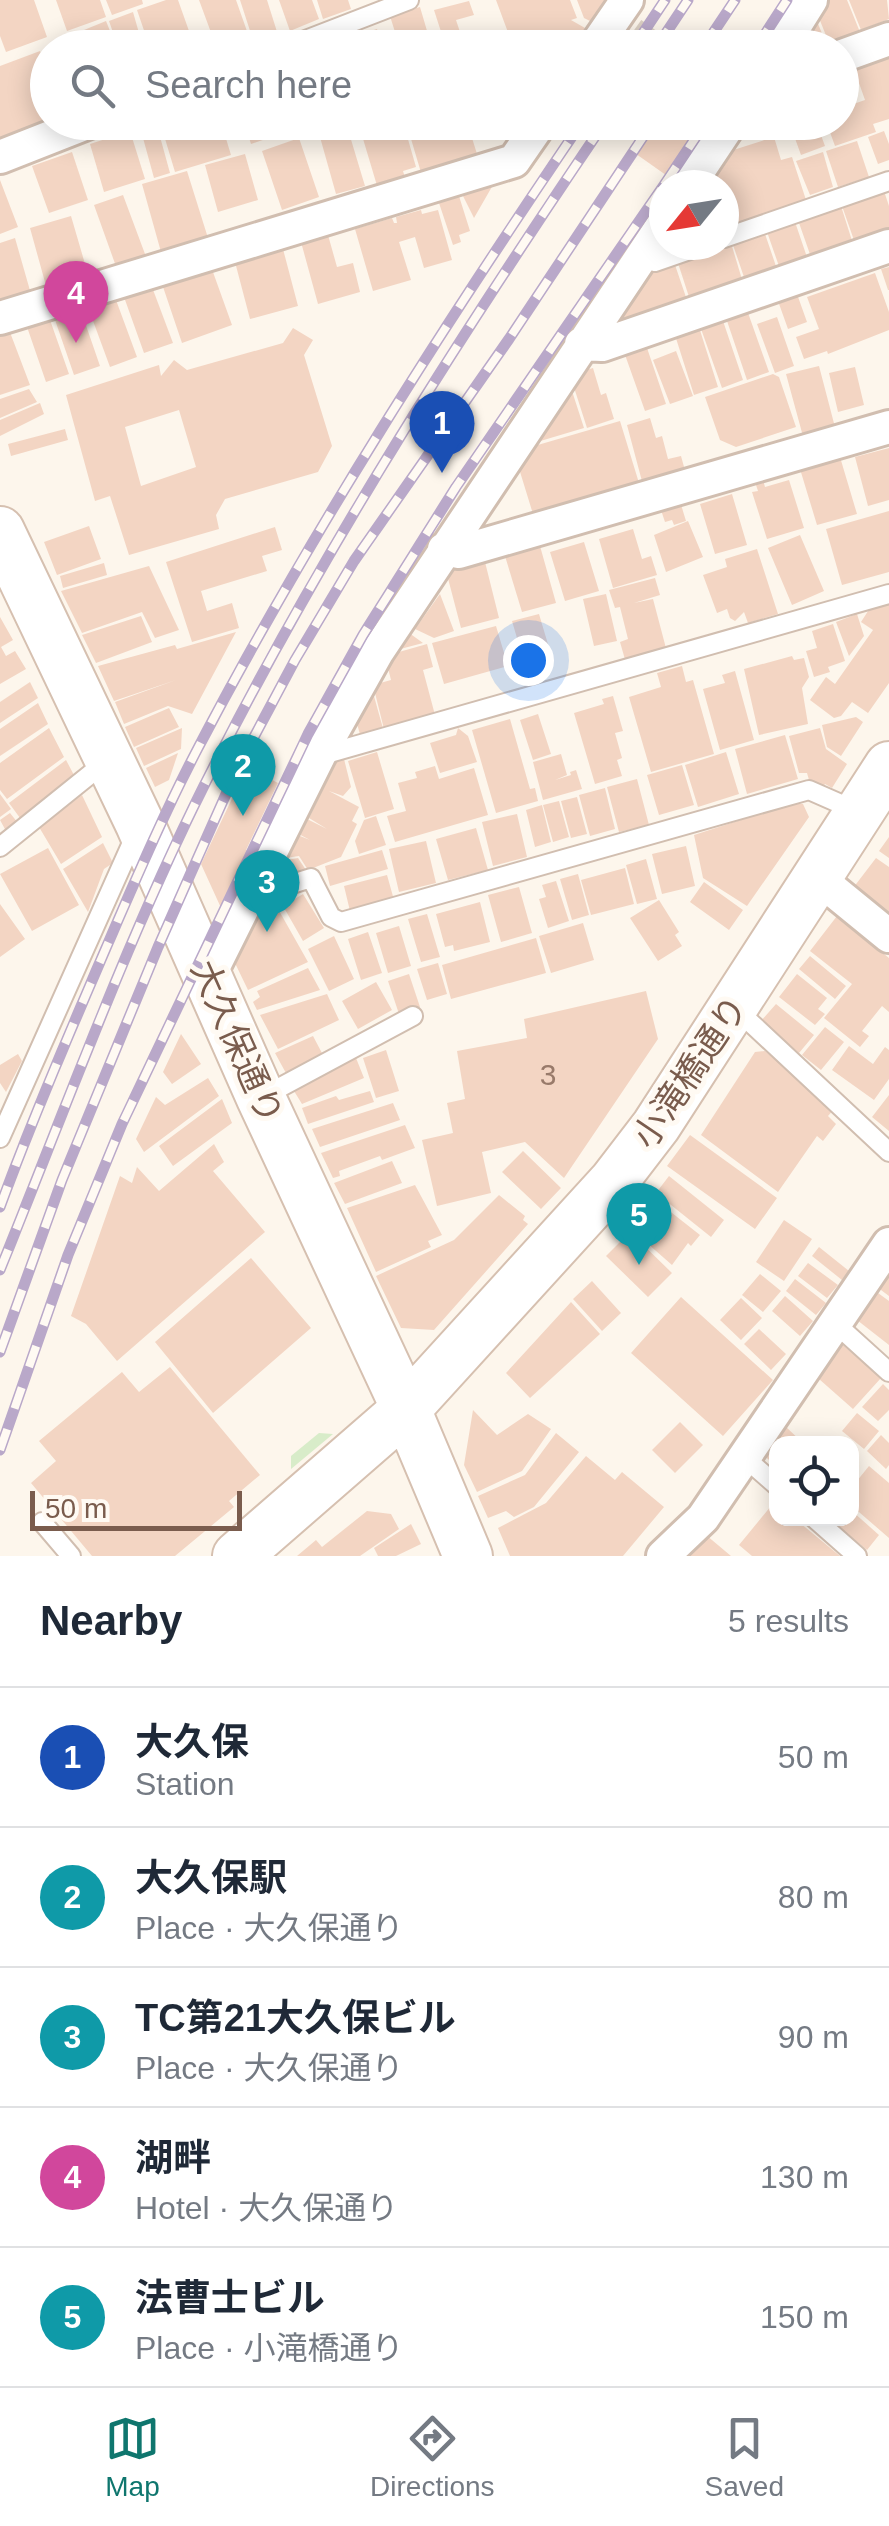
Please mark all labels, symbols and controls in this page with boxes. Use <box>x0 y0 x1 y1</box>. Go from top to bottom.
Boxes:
search box <box>30 30 859 140</box>
icon: search <box>65 58 120 113</box>
text: Search here <box>145 64 352 106</box>
north arrow <box>649 170 739 260</box>
pin: 4 <box>44 260 108 343</box>
pin: 1 <box>410 390 474 473</box>
your location <box>503 635 554 686</box>
pin: 2 <box>210 734 276 816</box>
pin: 3 <box>234 850 300 932</box>
street label: 大久保通り <box>184 954 291 1130</box>
street label: 小滝橋通り <box>624 988 755 1155</box>
house number: 3 <box>540 1058 556 1091</box>
pin: 5 <box>606 1182 672 1265</box>
map controls <box>769 1436 859 1526</box>
button: locate <box>769 1436 859 1526</box>
scale bar <box>30 1486 242 1530</box>
text: 50 m <box>45 1493 107 1524</box>
text: Nearby <box>40 1597 182 1644</box>
text: 5 results <box>728 1603 849 1639</box>
text: 大久保 <box>135 1721 249 1763</box>
text: 1 <box>64 1739 81 1775</box>
text: 50 m <box>778 1739 849 1775</box>
text: Station <box>135 1766 235 1802</box>
text: 大久保駅 <box>135 1857 287 1899</box>
text: 2 <box>64 1879 81 1915</box>
text: 80 m <box>778 1879 849 1915</box>
text: Place · 大久保通り <box>135 1910 404 1946</box>
text: TC第21大久保ビル <box>135 1997 456 2039</box>
text: 3 <box>64 2019 81 2055</box>
text: 90 m <box>778 2019 849 2055</box>
text: Place · 大久保通り <box>135 2050 404 2086</box>
text: 湖畔 <box>135 2137 211 2179</box>
text: 4 <box>64 2159 81 2195</box>
text: 130 m <box>760 2159 849 2195</box>
text: Hotel · 大久保通り <box>135 2190 398 2226</box>
text: 法曹士ビル <box>135 2277 325 2319</box>
text: 5 <box>64 2299 81 2335</box>
text: 150 m <box>760 2299 849 2335</box>
text: Place · 小滝橋通り <box>135 2330 404 2366</box>
tab: Map <box>105 2411 160 2503</box>
tab: Directions <box>370 2411 495 2503</box>
tab: Saved <box>705 2411 784 2503</box>

